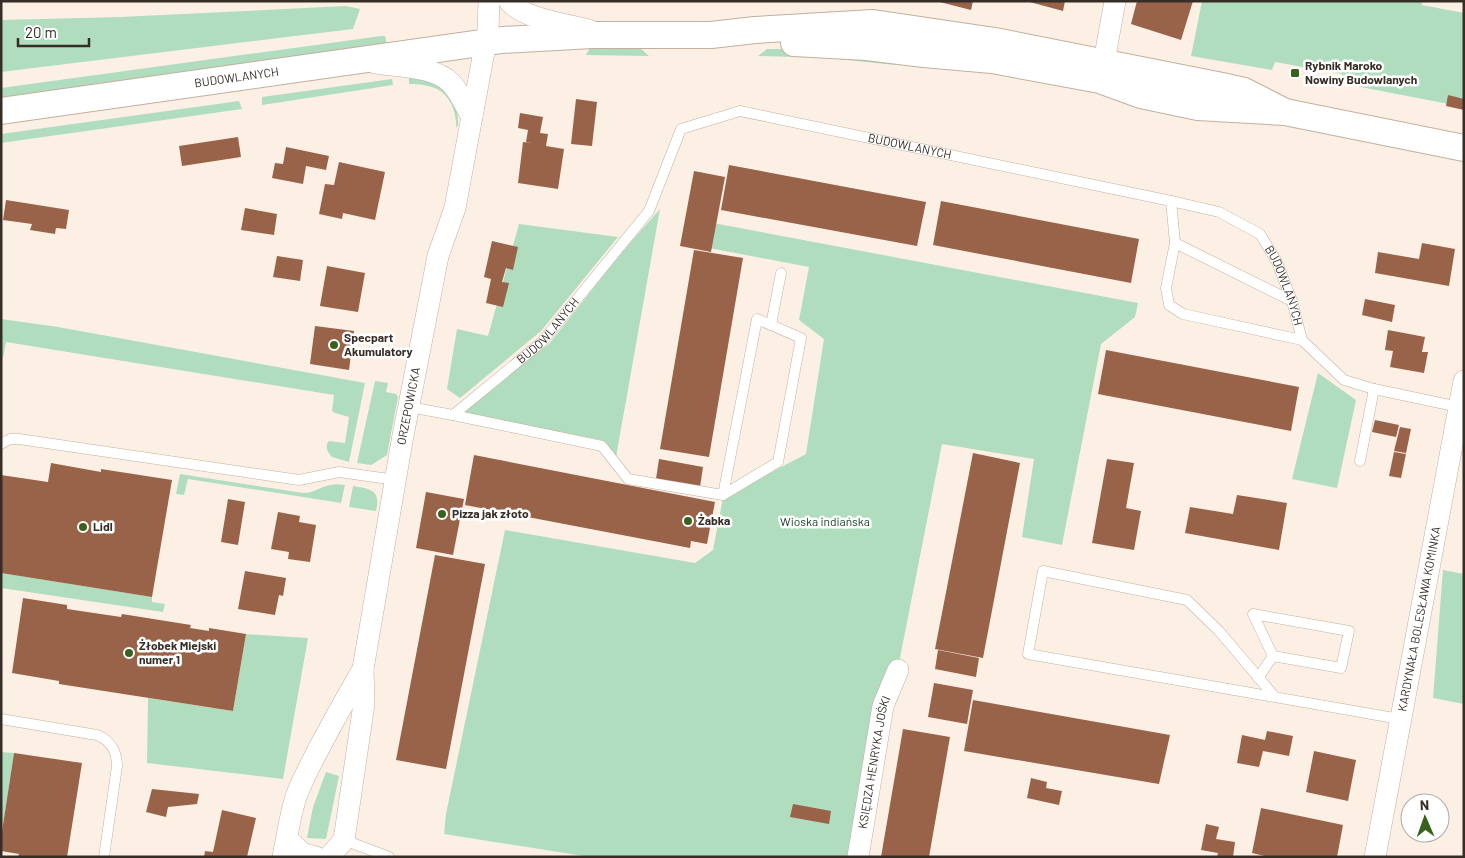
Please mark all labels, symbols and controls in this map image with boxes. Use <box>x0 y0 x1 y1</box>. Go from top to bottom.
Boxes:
scale bar <box>18 15 89 47</box>
text: 20 m <box>25 23 57 41</box>
place label: Rybnik Maroko Nowiny Budowlanych <box>1305 58 1417 86</box>
street label: BUDOWLANYCH <box>193 64 280 90</box>
marker: Rybnik Maroko Nowiny Budowlanych <box>1289 67 1301 79</box>
street label: BUDOWLANYCH <box>867 130 953 161</box>
street label: BUDOWLANYCH <box>1263 242 1306 327</box>
street label: BUDOWLANYCH <box>513 295 581 366</box>
place label: Specpart Akumulatory <box>344 330 413 358</box>
marker: Specpart Akumulatory <box>328 339 340 351</box>
street label: ORZEPOWICKA <box>393 366 422 446</box>
place label: Pizza jak złoto <box>452 506 529 520</box>
marker: Pizza jak złoto <box>436 508 448 520</box>
place label: Żabka <box>698 513 730 527</box>
park label: Wioska indiańska <box>780 514 870 528</box>
marker: Żabka <box>682 515 694 527</box>
place label: Lidl <box>93 519 113 533</box>
marker: Lidl <box>77 521 89 533</box>
street label: KARDYNAŁA BOLESŁAWA KOMINKA <box>1394 525 1443 713</box>
place label: Żłobek Miejski numer 1 <box>139 638 216 666</box>
marker: Żłobek Miejski numer 1 <box>123 647 135 659</box>
street label: KSIĘDZA HENRYKA JOŚKI <box>855 693 892 830</box>
north arrow <box>1400 793 1450 843</box>
text: N <box>1420 796 1429 813</box>

